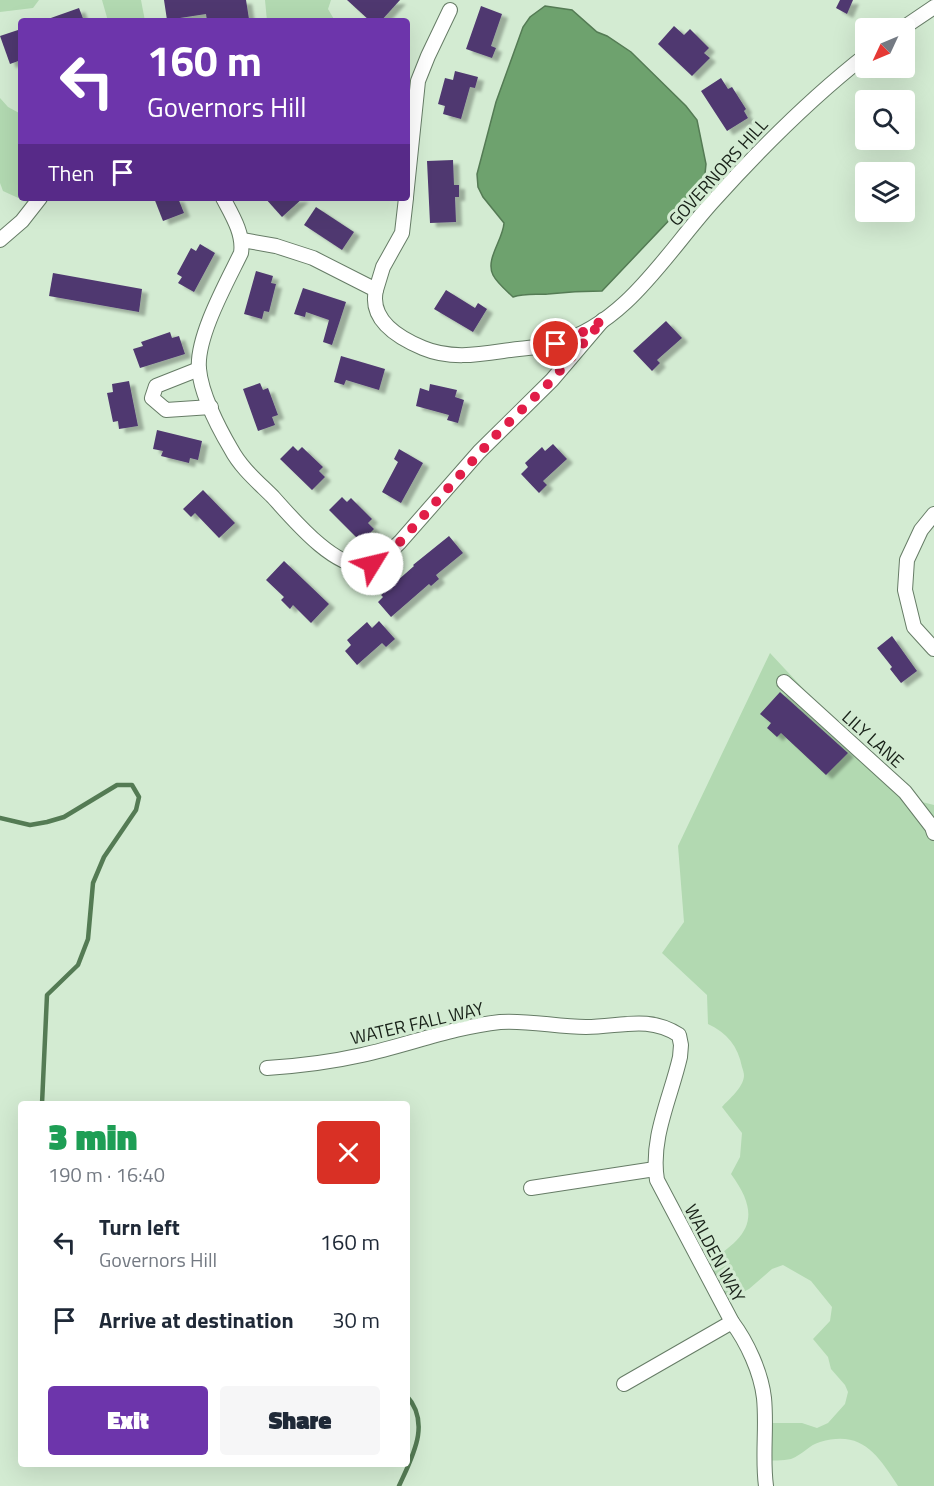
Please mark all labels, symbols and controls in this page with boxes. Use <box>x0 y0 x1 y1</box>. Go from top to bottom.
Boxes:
north arrow <box>855 18 915 78</box>
map controls <box>855 18 915 222</box>
text: 160 m <box>147 28 262 92</box>
icon: left <box>48 42 126 120</box>
text: Governors Hill <box>147 86 307 127</box>
button: search <box>855 90 915 150</box>
street label: GOVERNORS HILL <box>662 112 774 232</box>
text: Then <box>48 156 94 190</box>
icon: arrive <box>106 156 139 189</box>
button: layers <box>855 162 915 222</box>
pin <box>530 318 581 369</box>
icon: arrive <box>539 327 572 360</box>
position arrow <box>340 532 404 596</box>
street label: LILY LANE <box>836 704 910 774</box>
street label: WATER FALL WAY <box>348 995 486 1051</box>
text: 3 min <box>48 1109 137 1164</box>
button: close <box>317 1121 380 1184</box>
text: 190 m · 16:40 <box>48 1159 165 1190</box>
street label: WALDEN WAY <box>678 1199 752 1307</box>
text: Turn left <box>99 1210 180 1244</box>
text: 160 m <box>320 1225 380 1259</box>
icon: left <box>48 1226 81 1259</box>
text: Governors Hill <box>99 1244 217 1275</box>
text: Arrive at destination <box>99 1303 294 1337</box>
text: 30 m <box>332 1303 380 1337</box>
icon: arrive <box>48 1304 81 1337</box>
button: Exit <box>48 1386 208 1455</box>
button: Share <box>220 1386 380 1455</box>

